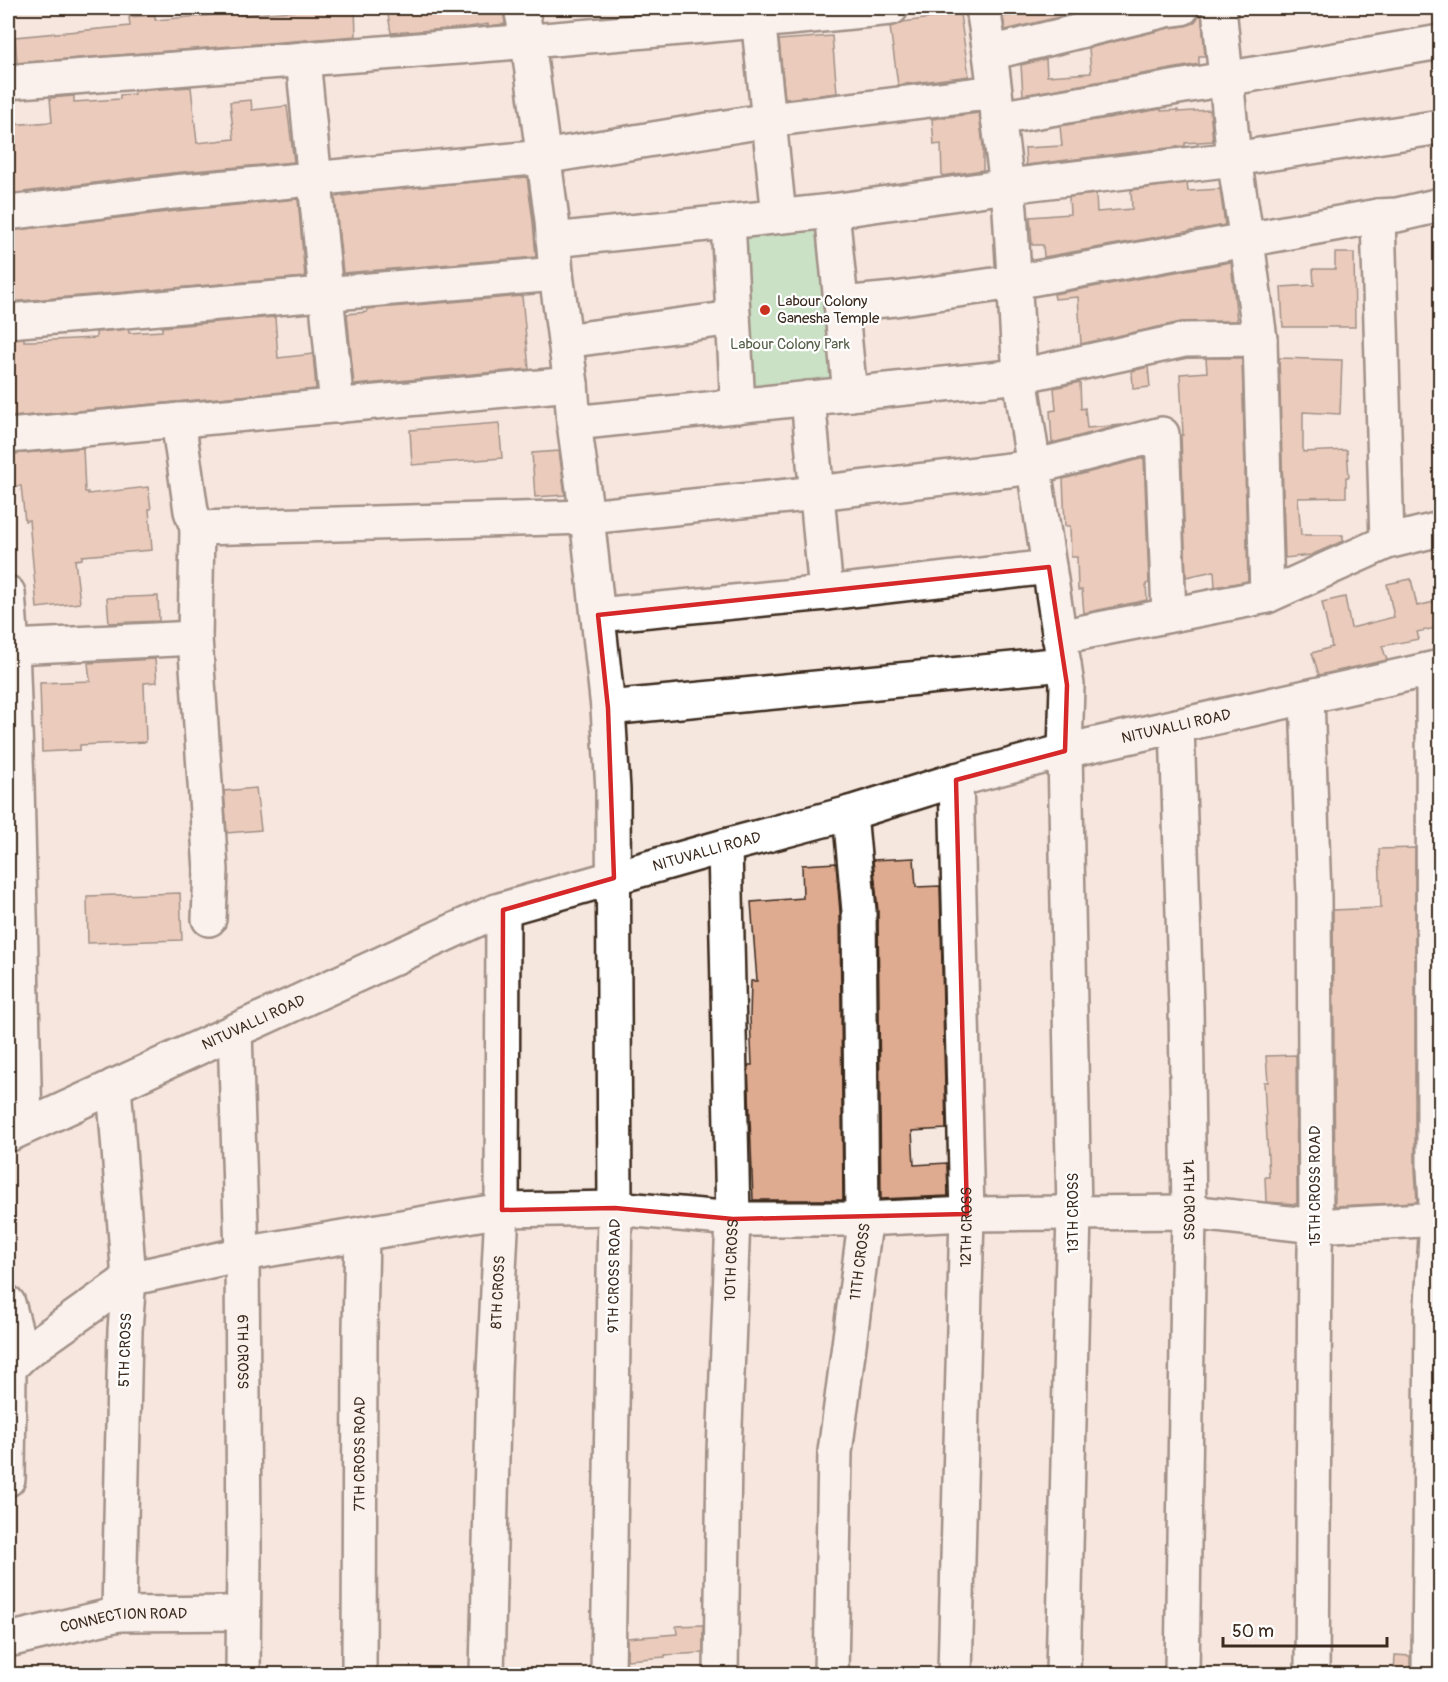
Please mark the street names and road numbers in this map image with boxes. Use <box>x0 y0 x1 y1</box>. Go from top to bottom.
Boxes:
street label: NITUVALLI ROAD <box>1120 705 1233 748</box>
street label: NITUVALLI ROAD <box>650 828 763 876</box>
street label: NITUVALLI ROAD <box>199 991 308 1055</box>
street label: 15TH CROSS ROAD <box>1306 1126 1325 1246</box>
street label: 14TH CROSS <box>1178 1159 1198 1240</box>
street label: 13TH CROSS <box>1064 1173 1083 1253</box>
street label: 12TH CROSS <box>957 1187 977 1268</box>
street label: 9TH CROSS ROAD <box>604 1219 625 1333</box>
street label: 10TH CROSS <box>721 1219 743 1302</box>
street label: 11TH CROSS <box>846 1222 875 1302</box>
street label: 8TH CROSS <box>487 1255 510 1329</box>
street label: 5TH CROSS <box>115 1313 136 1387</box>
street label: 6TH CROSS <box>232 1314 252 1389</box>
street label: 7TH CROSS ROAD <box>350 1397 370 1511</box>
street label: CONNECTION ROAD <box>58 1604 187 1637</box>

